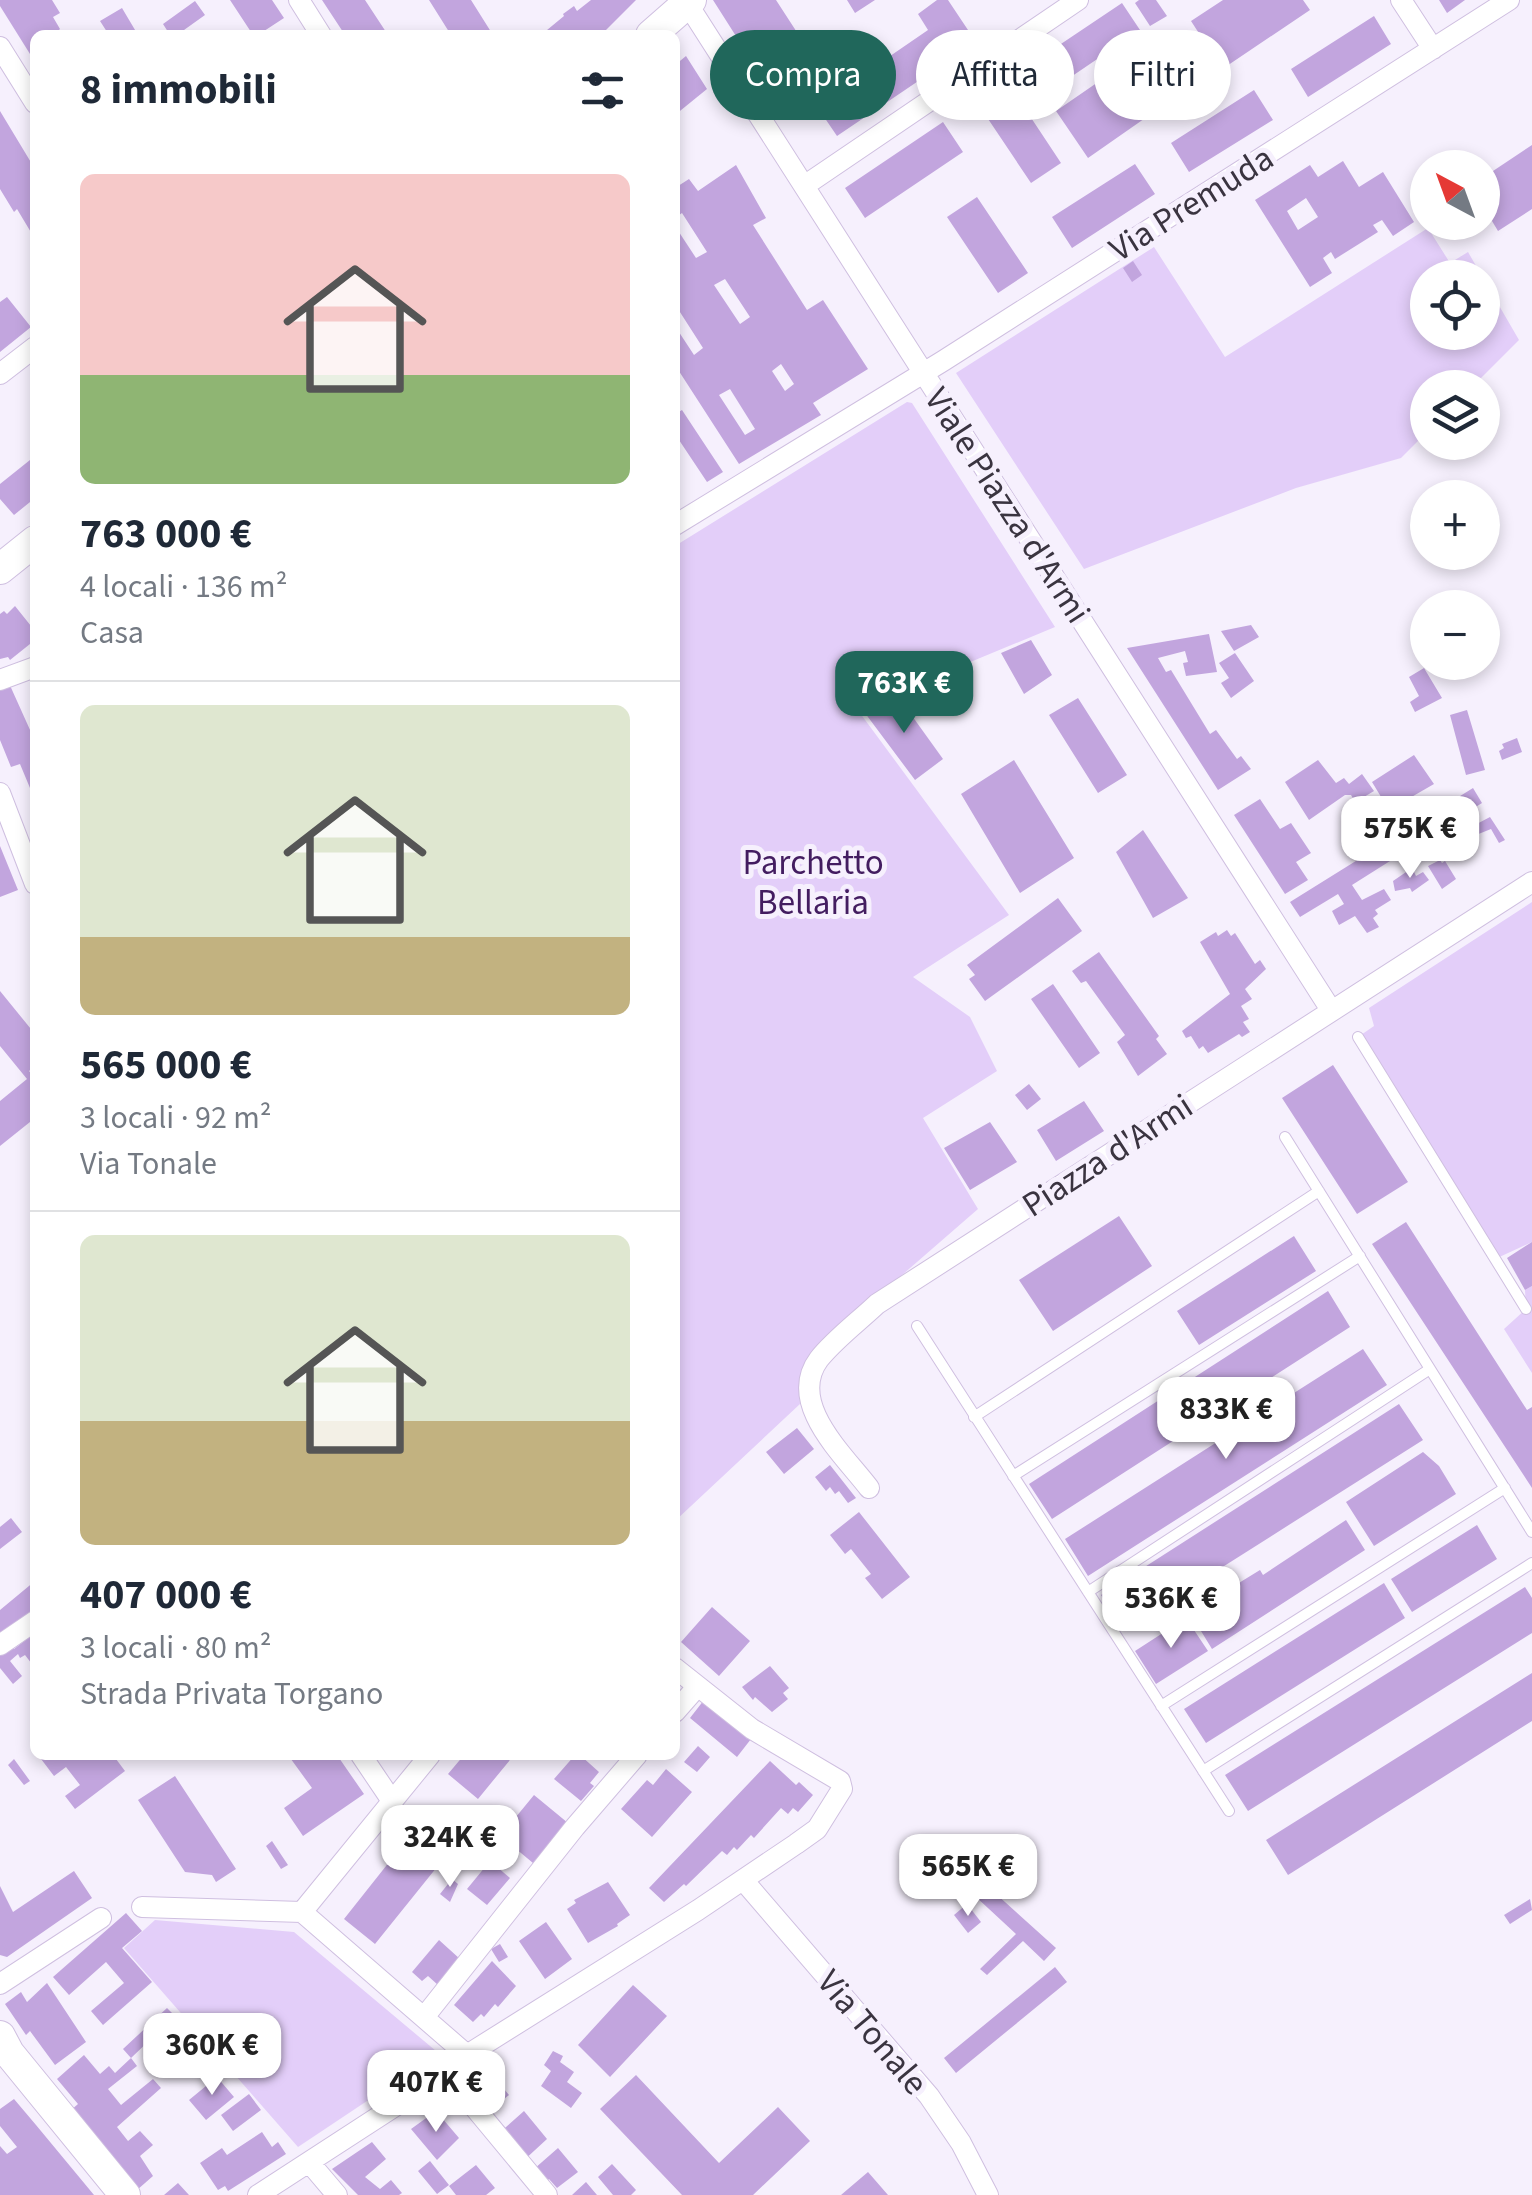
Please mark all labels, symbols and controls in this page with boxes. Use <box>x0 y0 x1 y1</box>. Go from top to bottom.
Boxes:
chip: Compra <box>710 30 896 120</box>
chip: Affitta <box>916 30 1074 120</box>
chip: Filtri <box>1094 30 1231 120</box>
text: 8 immobili <box>80 60 277 120</box>
icon: filters <box>575 63 630 118</box>
street label: Via Premuda <box>1100 134 1283 274</box>
north arrow <box>1410 150 1500 240</box>
map controls <box>1410 150 1500 680</box>
icon: home <box>265 239 445 419</box>
button: locate <box>1410 260 1500 350</box>
button: layers <box>1410 370 1500 460</box>
street label: Viale Piazza d'Armi <box>912 378 1102 633</box>
button: + <box>1410 480 1500 570</box>
text: 763 000 € <box>80 504 252 564</box>
text: 4 locali · 136 m² <box>80 564 287 610</box>
button: − <box>1410 590 1500 680</box>
text: Casa <box>80 610 144 656</box>
pin: 763K € <box>823 651 985 736</box>
text: 763K € <box>857 660 951 706</box>
icon: home <box>265 770 445 950</box>
pin: 575K € <box>1329 796 1491 881</box>
text: 575K € <box>1363 805 1457 851</box>
park label: Parchetto Bellaria <box>742 838 884 928</box>
text: 565 000 € <box>80 1035 252 1095</box>
street label: Piazza d'Armi <box>1012 1082 1203 1230</box>
text: 3 locali · 92 m² <box>80 1095 272 1141</box>
text: Via Tonale <box>80 1141 217 1187</box>
icon: home <box>265 1300 445 1480</box>
pin: 833K € <box>1145 1377 1307 1462</box>
text: 833K € <box>1179 1386 1273 1432</box>
text: 407 000 € <box>80 1565 252 1625</box>
pin: 536K € <box>1090 1566 1252 1651</box>
text: 536K € <box>1124 1575 1218 1621</box>
text: 3 locali · 80 m² <box>80 1625 272 1671</box>
text: Strada Privata Torgano <box>80 1671 383 1717</box>
pin: 324K € <box>369 1805 531 1890</box>
text: 324K € <box>403 1814 497 1860</box>
pin: 565K € <box>887 1834 1049 1919</box>
text: 565K € <box>921 1843 1015 1889</box>
street label: Via Tonale <box>805 1959 940 2106</box>
pin: 360K € <box>131 2013 293 2098</box>
text: 360K € <box>165 2022 259 2068</box>
pin: 407K € <box>355 2050 517 2135</box>
text: 407K € <box>389 2059 483 2105</box>

